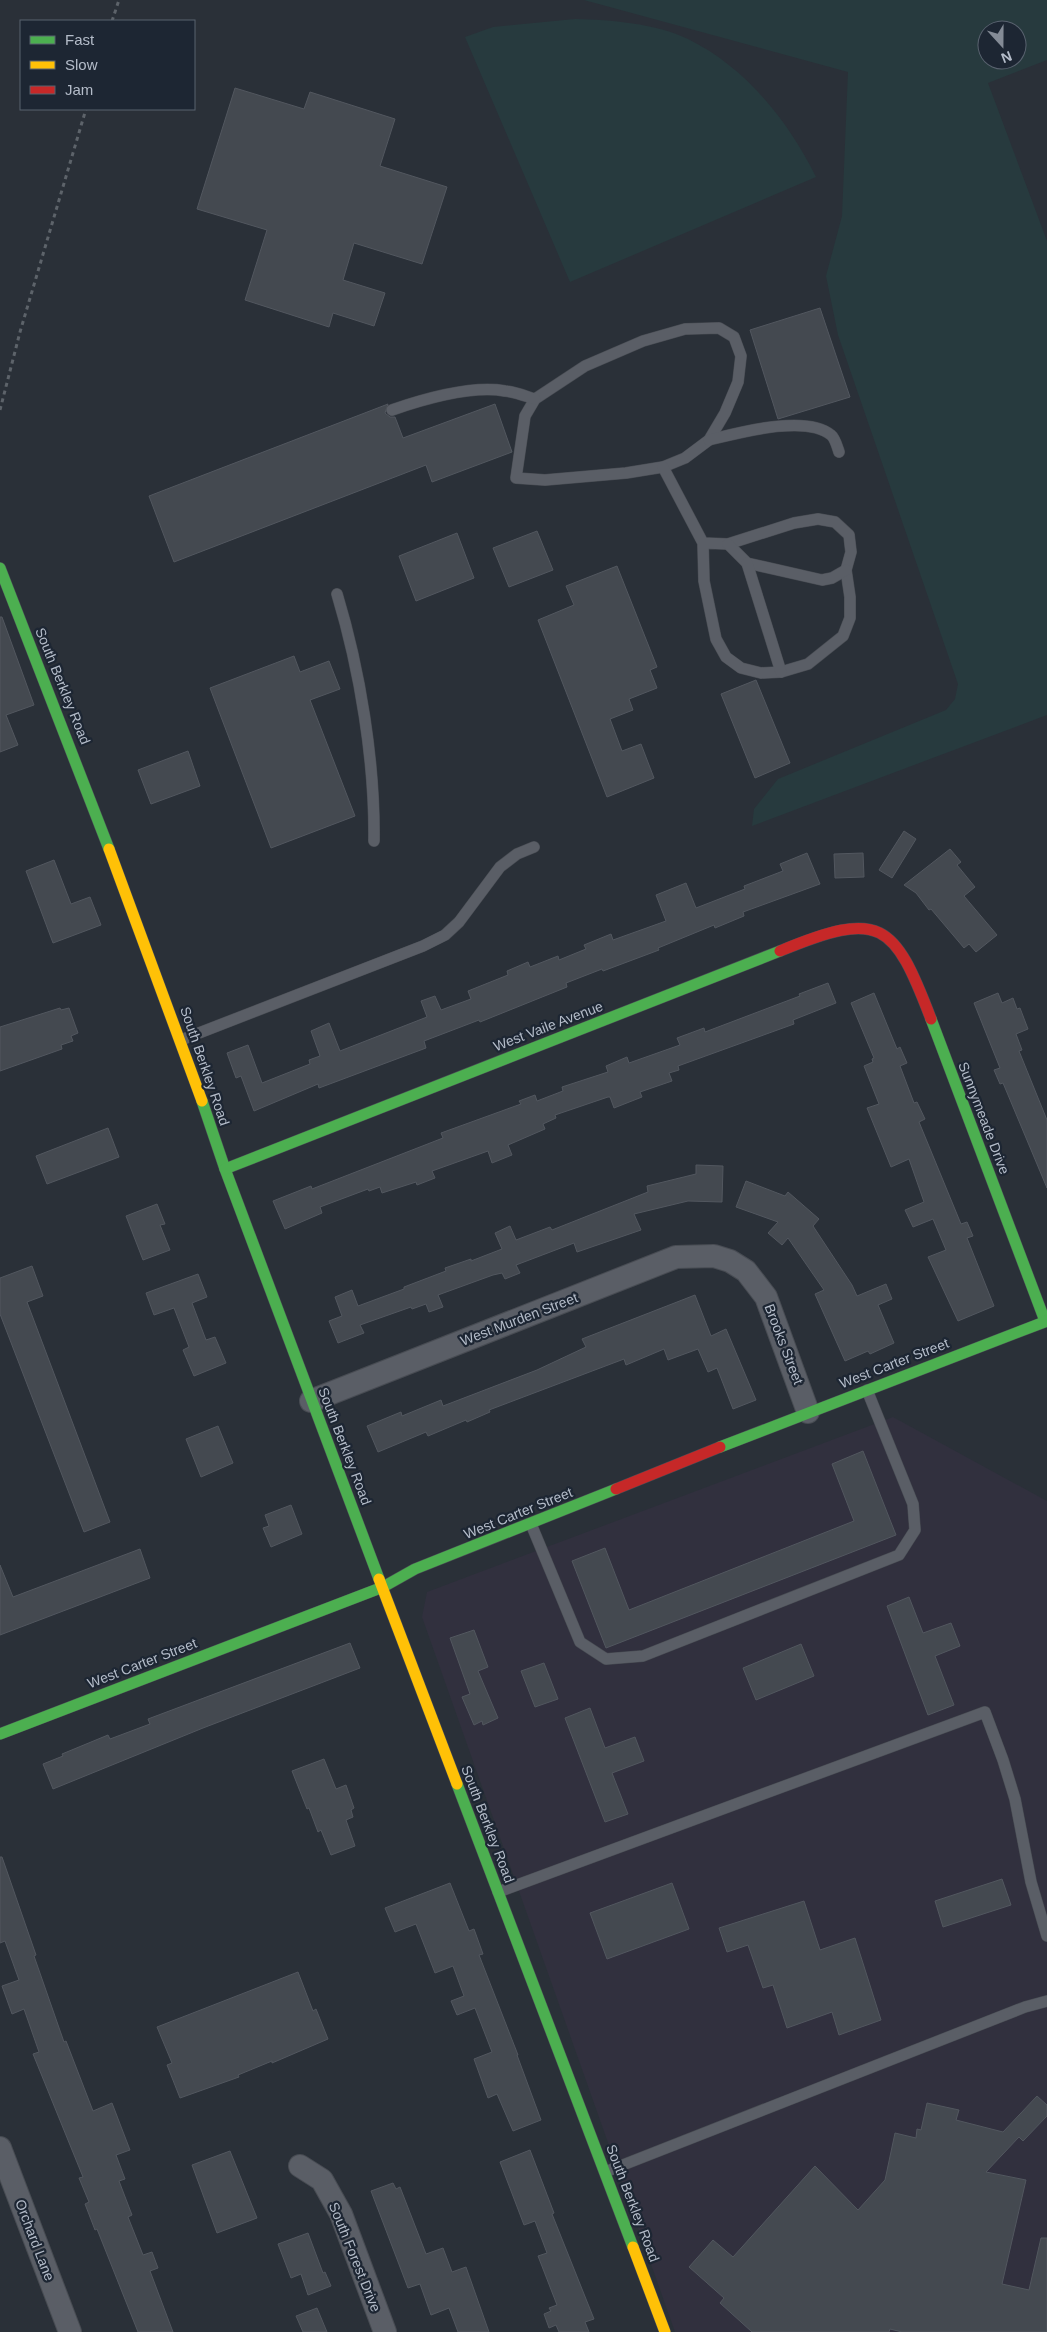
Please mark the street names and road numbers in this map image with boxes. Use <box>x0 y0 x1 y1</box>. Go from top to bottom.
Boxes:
street label: South Berkley Road <box>32 625 94 747</box>
street label: West Vaile Avenue <box>491 998 605 1054</box>
street label: South Berkley Road <box>177 1005 233 1127</box>
street label: Sunnymeade Drive <box>955 1060 1013 1177</box>
street label: West Murden Street <box>458 1289 580 1349</box>
street label: Brooks Street <box>761 1302 807 1387</box>
street label: West Carter Street <box>837 1335 951 1391</box>
street label: South Berkley Road <box>315 1385 375 1507</box>
street label: West Carter Street <box>461 1484 575 1542</box>
street label: West Carter Street <box>85 1635 199 1691</box>
street label: South Berkley Road <box>458 1763 518 1885</box>
street label: South Berkley Road <box>603 2142 663 2264</box>
street label: Orchard Lane <box>12 2197 58 2283</box>
street label: South Forest Drive <box>326 2200 384 2314</box>

